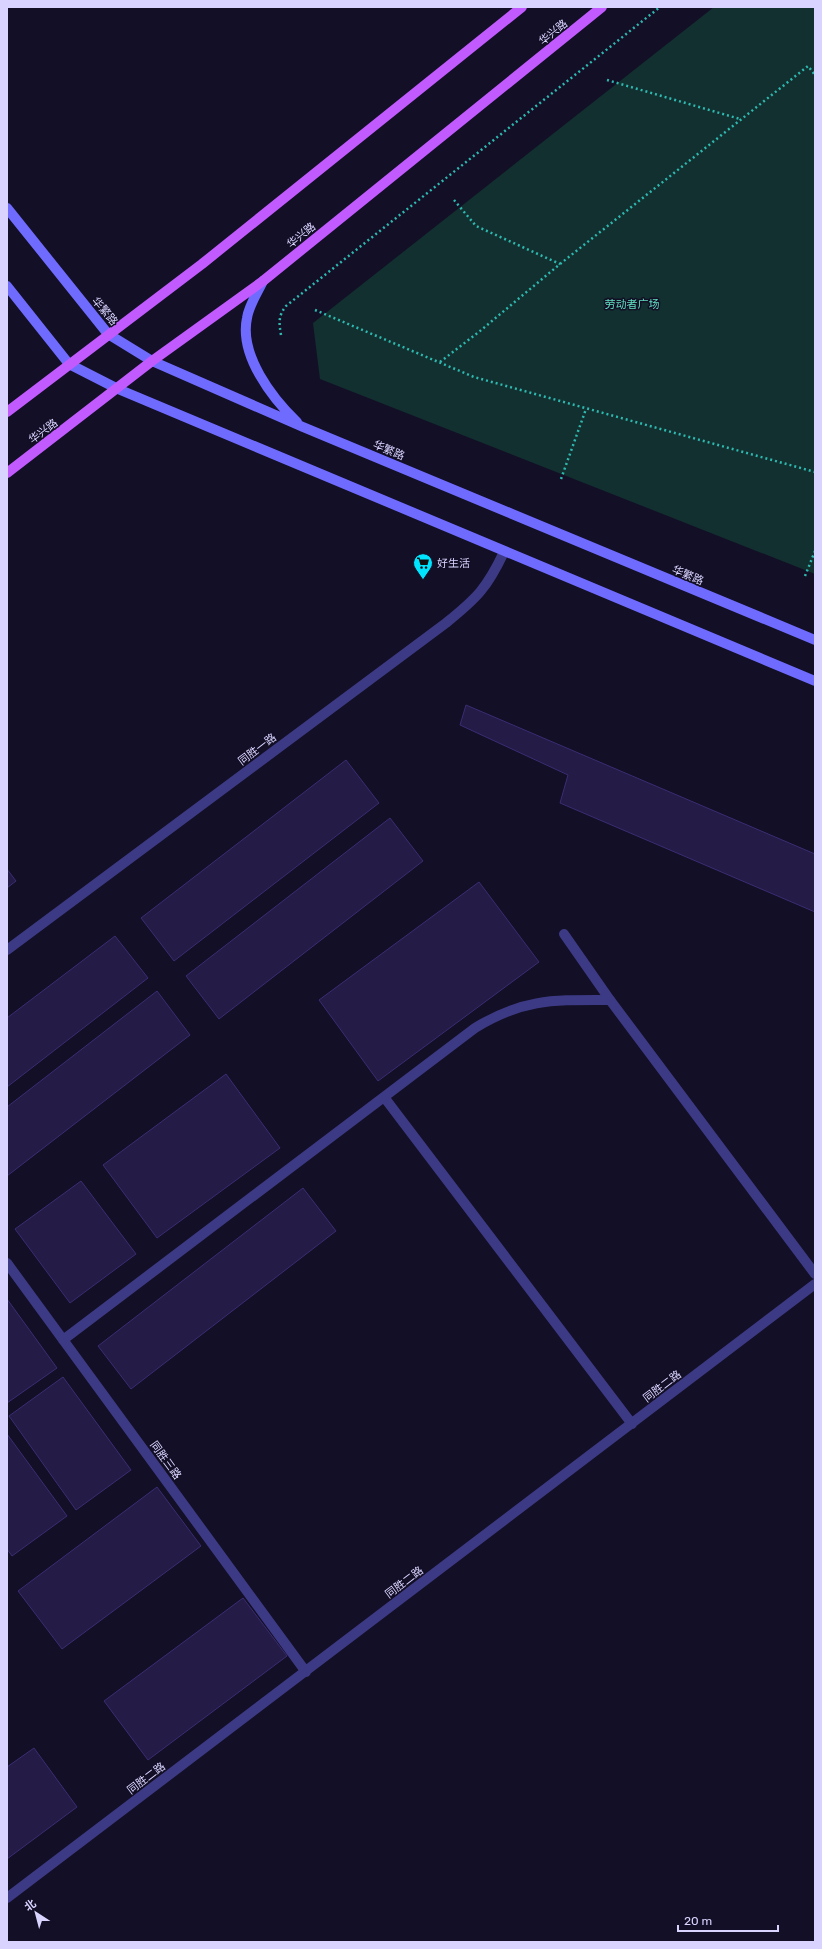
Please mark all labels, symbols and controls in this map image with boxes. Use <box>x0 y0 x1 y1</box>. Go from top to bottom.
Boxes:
street label: 华兴路 <box>536 17 570 48</box>
street label: 华兴路 <box>284 220 318 251</box>
street label: 华繁路 <box>89 295 120 328</box>
park label: 劳动者广场 <box>605 298 660 311</box>
street label: 华兴路 <box>26 416 60 447</box>
street label: 华繁路 <box>371 438 407 463</box>
supermarket icon: 好生活 <box>412 552 434 580</box>
place label: 好生活 <box>437 557 470 570</box>
street label: 华繁路 <box>670 563 706 588</box>
street label: 同胜一路 <box>236 731 279 768</box>
street label: 同胜二路 <box>641 1368 684 1405</box>
street label: 同胜三路 <box>147 1439 184 1482</box>
street label: 同胜二路 <box>383 1564 426 1601</box>
street label: 同胜二路 <box>125 1760 168 1797</box>
north arrow <box>16 1893 56 1933</box>
text: 北 <box>22 1897 39 1914</box>
scale bar <box>678 1907 778 1933</box>
text: 20 m <box>684 1914 712 1928</box>

